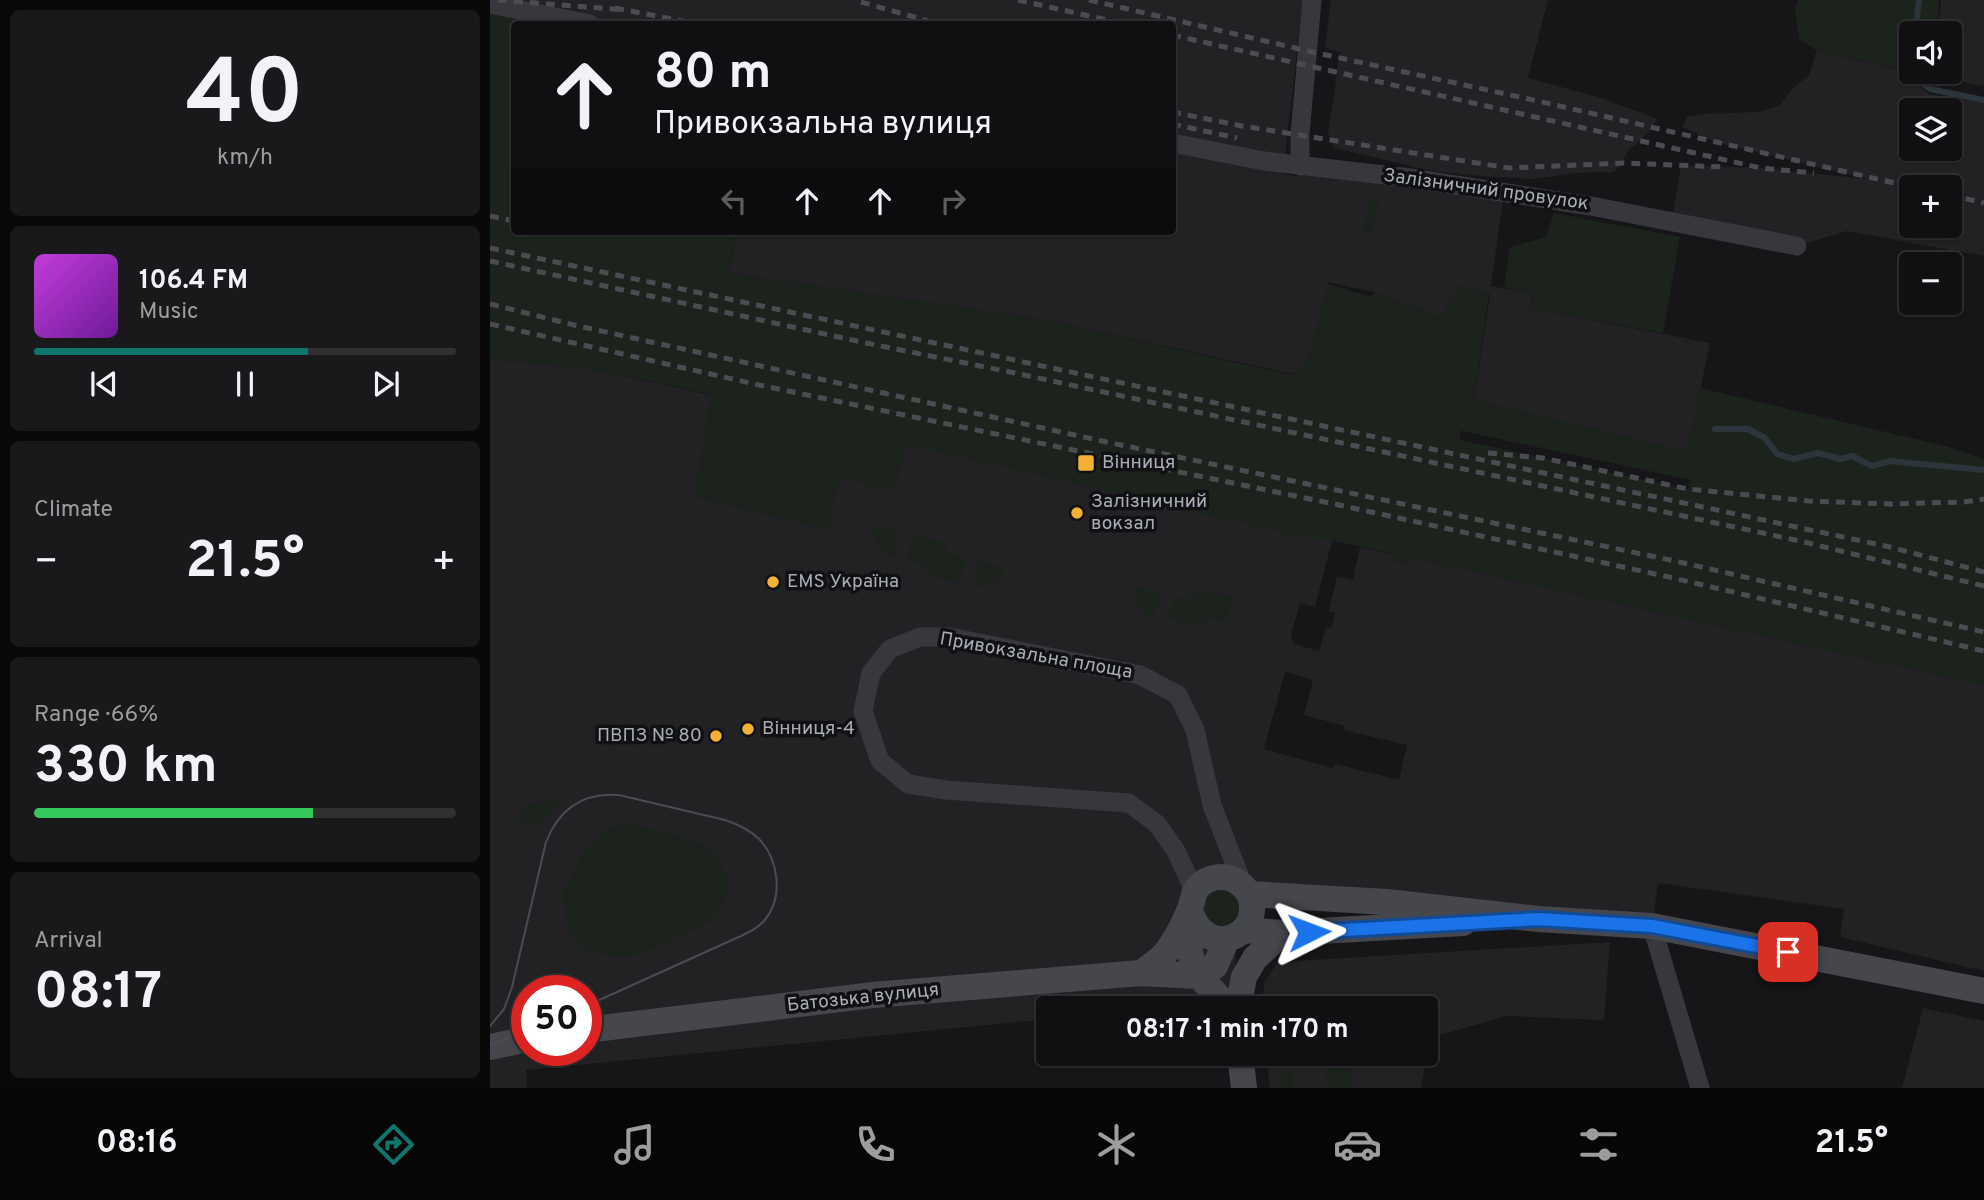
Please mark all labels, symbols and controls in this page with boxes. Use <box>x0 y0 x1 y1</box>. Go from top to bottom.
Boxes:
map controls <box>1899 21 1962 315</box>
button: sound <box>1899 21 1962 84</box>
text: 40 <box>186 41 304 156</box>
text: 80 m <box>654 44 771 106</box>
icon: ahead <box>539 49 630 140</box>
button: layers <box>1899 98 1962 161</box>
text: Привокзальна вулиця <box>654 105 992 145</box>
text: km/h <box>217 144 273 173</box>
street label: Залізничний провулок <box>1382 164 1590 216</box>
button: + <box>1899 175 1962 238</box>
icon: left <box>715 182 753 220</box>
icon: ahead <box>788 182 826 220</box>
icon: ahead <box>861 182 899 220</box>
icon: right <box>934 182 972 220</box>
button: − <box>1899 252 1962 315</box>
text: 106.4 FM <box>139 265 248 298</box>
text: Music <box>139 298 199 327</box>
icon: previous <box>85 365 123 403</box>
icon: pause <box>226 365 264 403</box>
icon: next <box>367 365 405 403</box>
place label: Вінниця <box>1102 451 1175 475</box>
marker: Вінниця <box>1076 453 1096 473</box>
place label: Залізничний вокзал <box>1091 490 1207 536</box>
text: Climate <box>34 496 113 525</box>
marker: Залізничний вокзал <box>1069 505 1085 521</box>
text: 21.5° <box>186 530 304 596</box>
text: − <box>34 539 59 588</box>
text: + <box>431 539 456 588</box>
place label: EMS Україна <box>787 570 899 594</box>
marker: EMS Україна <box>765 574 781 590</box>
street label: Привокзальна площа <box>938 627 1134 685</box>
text: Range · 66% <box>34 701 158 730</box>
place label: Вінниця-4 <box>762 717 855 741</box>
marker: Вінниця-4 <box>740 721 756 737</box>
place label: ПВПЗ № 80 <box>597 724 702 748</box>
marker: ПВПЗ № 80 <box>708 728 724 744</box>
text: 330 km <box>34 735 217 801</box>
position arrow <box>1272 895 1346 969</box>
pin <box>1758 922 1818 982</box>
text: Arrival <box>34 927 103 956</box>
icon: arrive <box>1769 933 1807 971</box>
text: 08:17 <box>34 961 162 1027</box>
speed limit sign: 50 <box>511 975 602 1066</box>
street label: Батозька вулиця <box>786 978 940 1018</box>
text: 08:17 · 1 min · 170 m <box>1125 1014 1349 1047</box>
icon: directions <box>369 1120 418 1169</box>
icon: music <box>610 1120 659 1169</box>
icon: phone <box>851 1120 900 1169</box>
icon: climate <box>1092 1120 1141 1169</box>
icon: car <box>1333 1120 1382 1169</box>
icon: filters <box>1574 1120 1623 1169</box>
text: 08:16 <box>96 1124 177 1164</box>
text: 21.5° <box>1815 1124 1888 1164</box>

